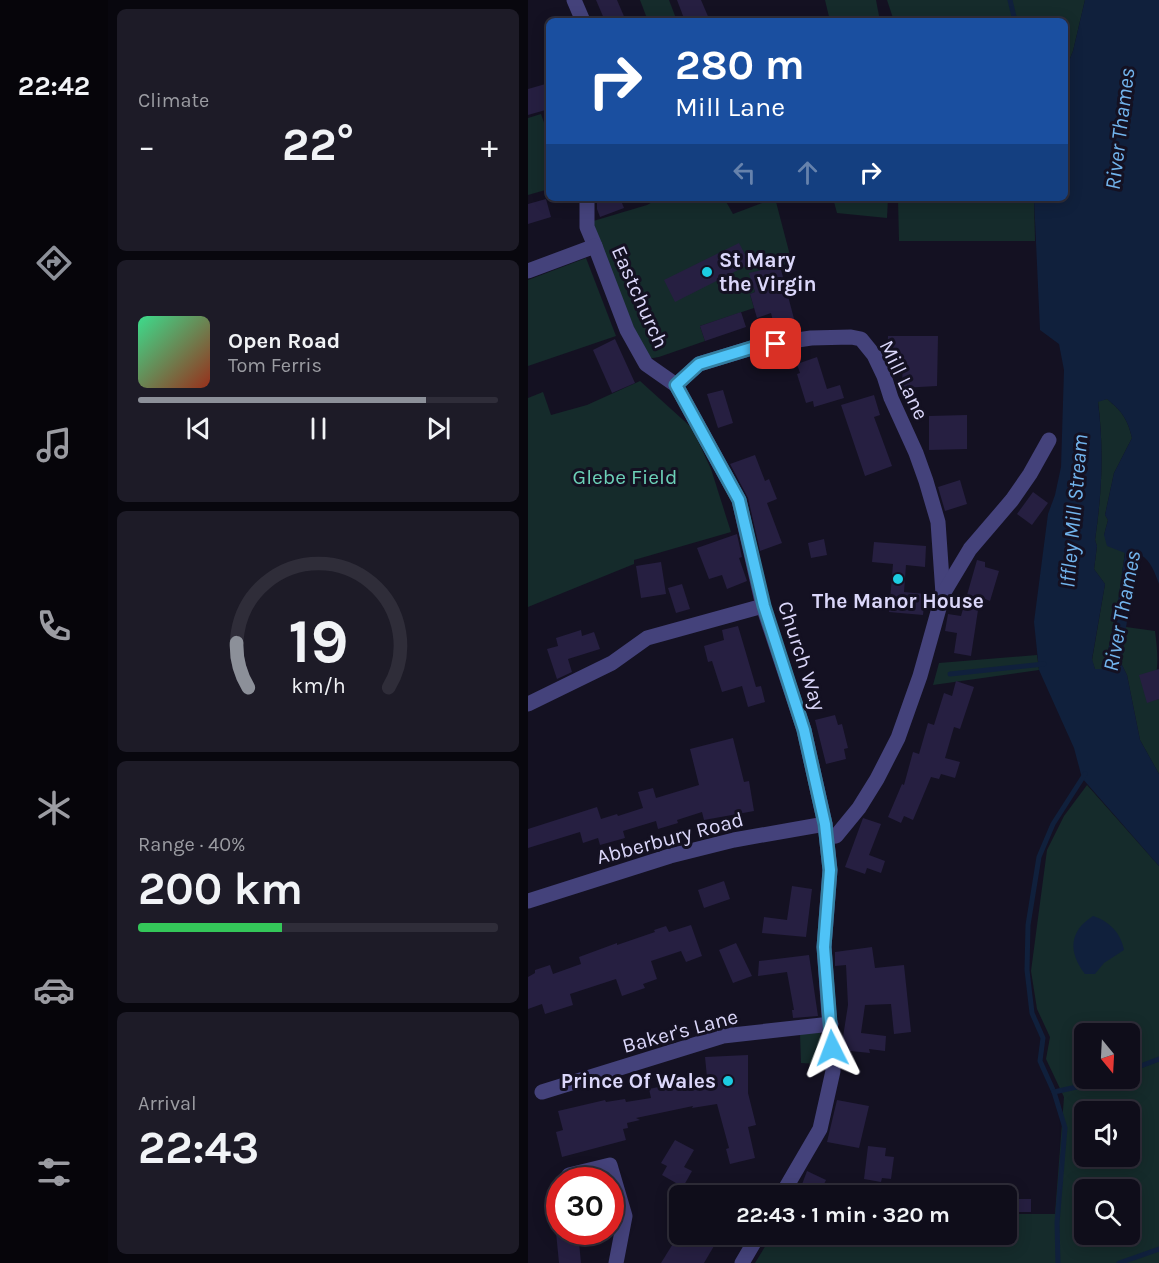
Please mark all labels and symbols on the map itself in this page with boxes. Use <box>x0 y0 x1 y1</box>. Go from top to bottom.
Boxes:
water label: River Thames <box>1100 67 1140 191</box>
street label: Eastchurch <box>607 242 673 352</box>
place label: St Mary the Virgin <box>719 248 817 296</box>
marker: St Mary the Virgin <box>700 265 714 279</box>
pin <box>750 318 801 369</box>
street label: Mill Lane <box>874 336 934 424</box>
water label: Iffley Mill Stream <box>1054 433 1094 589</box>
park label: Glebe Field <box>573 465 677 489</box>
water label: River Thames <box>1098 548 1146 674</box>
marker: The Manor House <box>891 572 905 586</box>
place label: The Manor House <box>812 589 984 613</box>
street label: Church Way <box>773 598 831 714</box>
street label: Abberbury Road <box>594 807 746 869</box>
street label: Baker's Lane <box>620 1004 740 1058</box>
position arrow <box>800 1016 864 1080</box>
north arrow <box>1074 1023 1140 1089</box>
place label: Prince Of Wales <box>561 1069 716 1093</box>
marker: Prince Of Wales <box>721 1074 735 1088</box>
speed limit sign: 30 <box>546 1167 624 1245</box>

